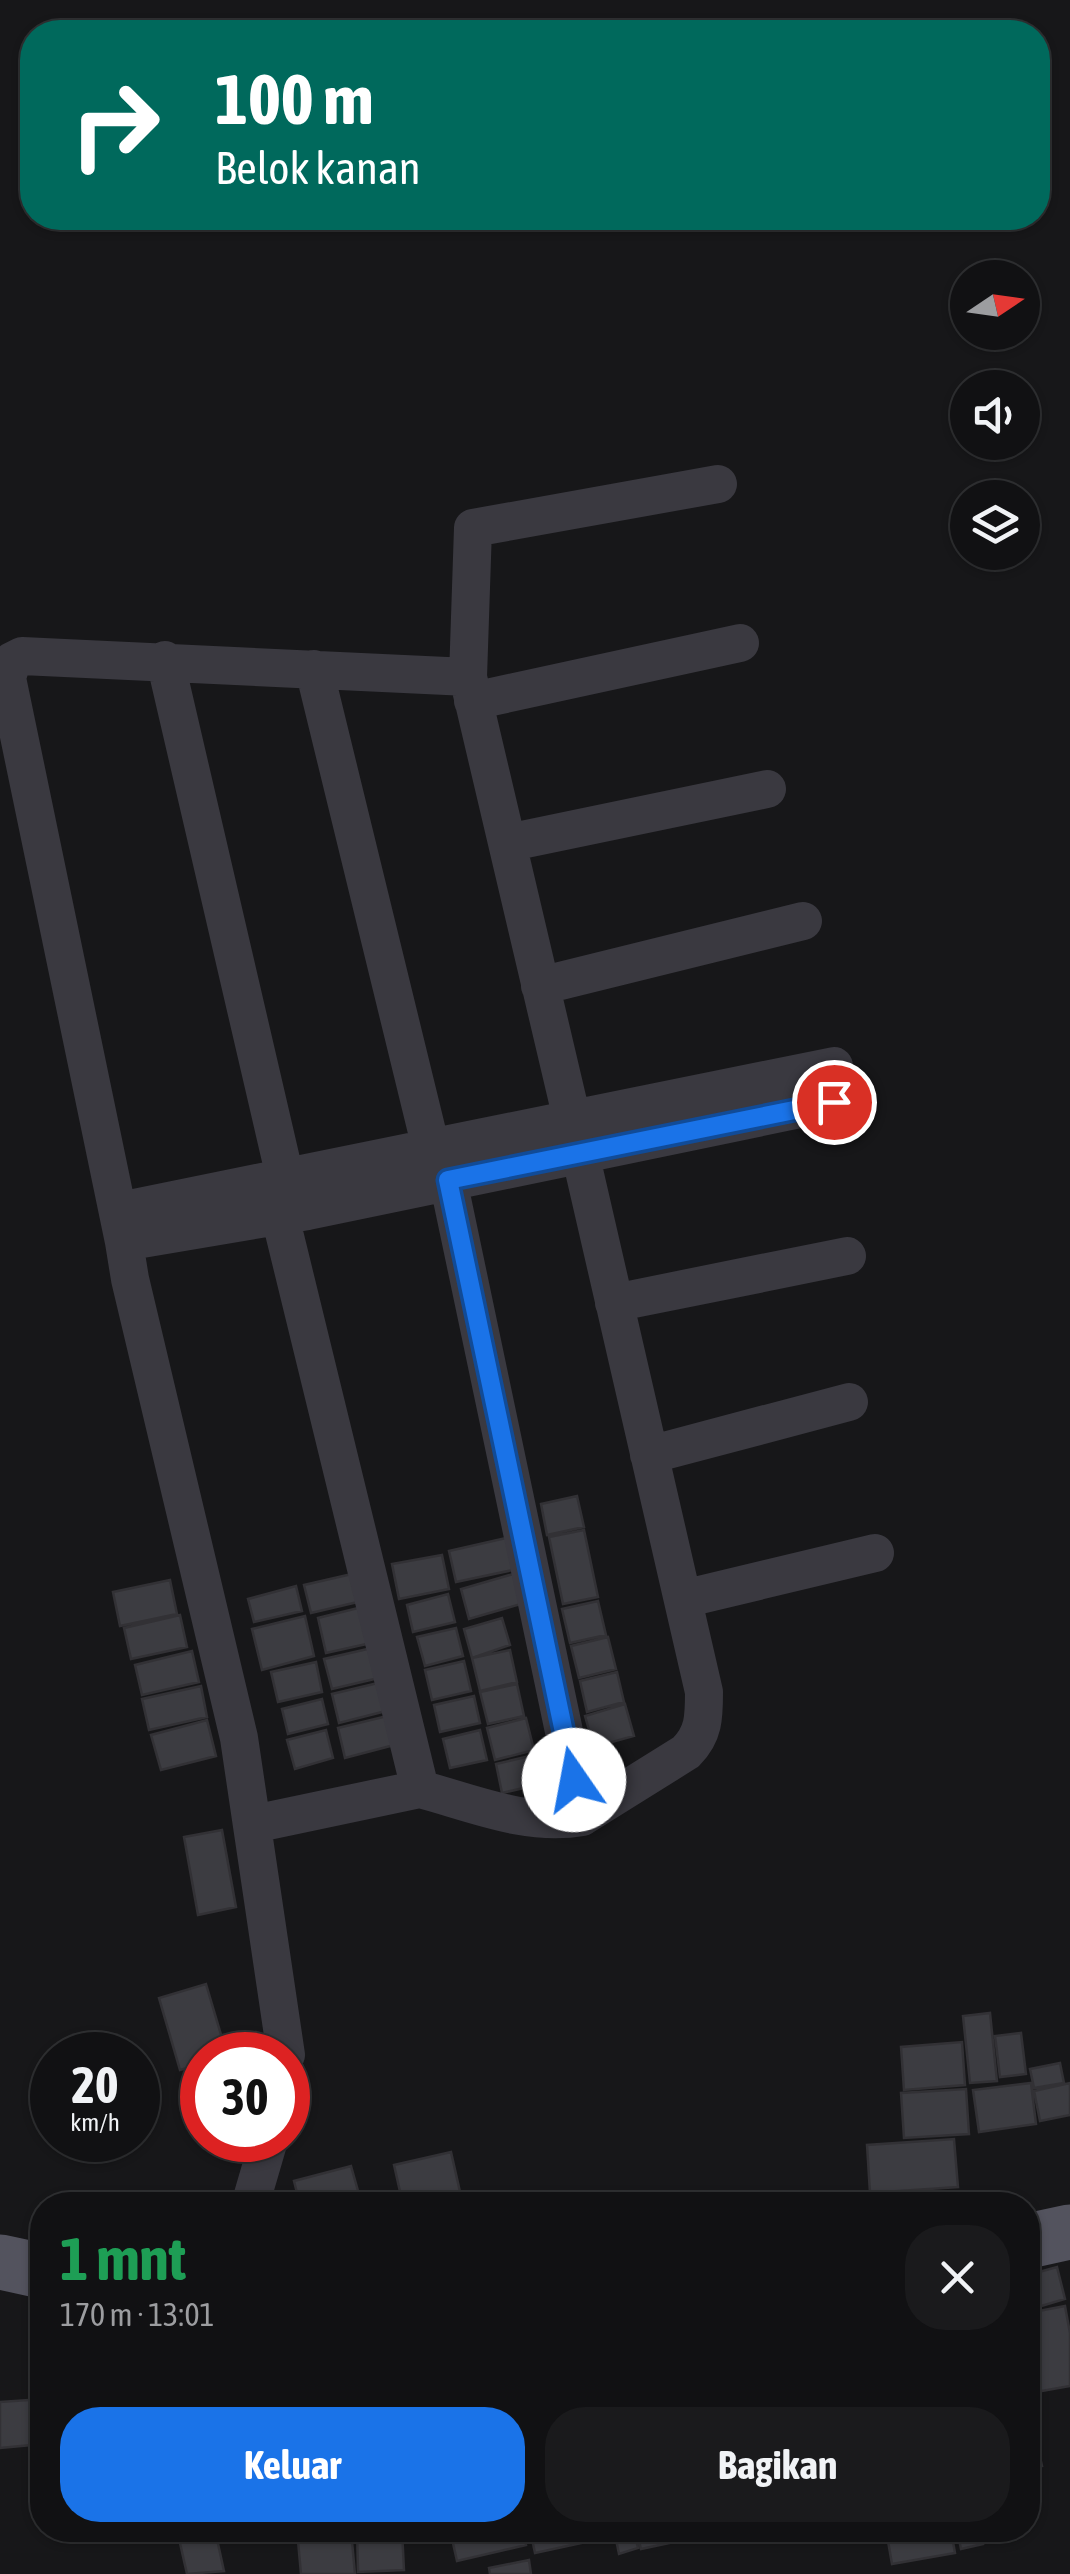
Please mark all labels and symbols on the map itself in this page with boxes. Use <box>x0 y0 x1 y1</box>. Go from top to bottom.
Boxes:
north arrow <box>950 260 1040 350</box>
pin <box>792 1060 877 1145</box>
position arrow <box>522 1728 626 1832</box>
speed limit sign: 30 <box>180 2032 310 2162</box>

